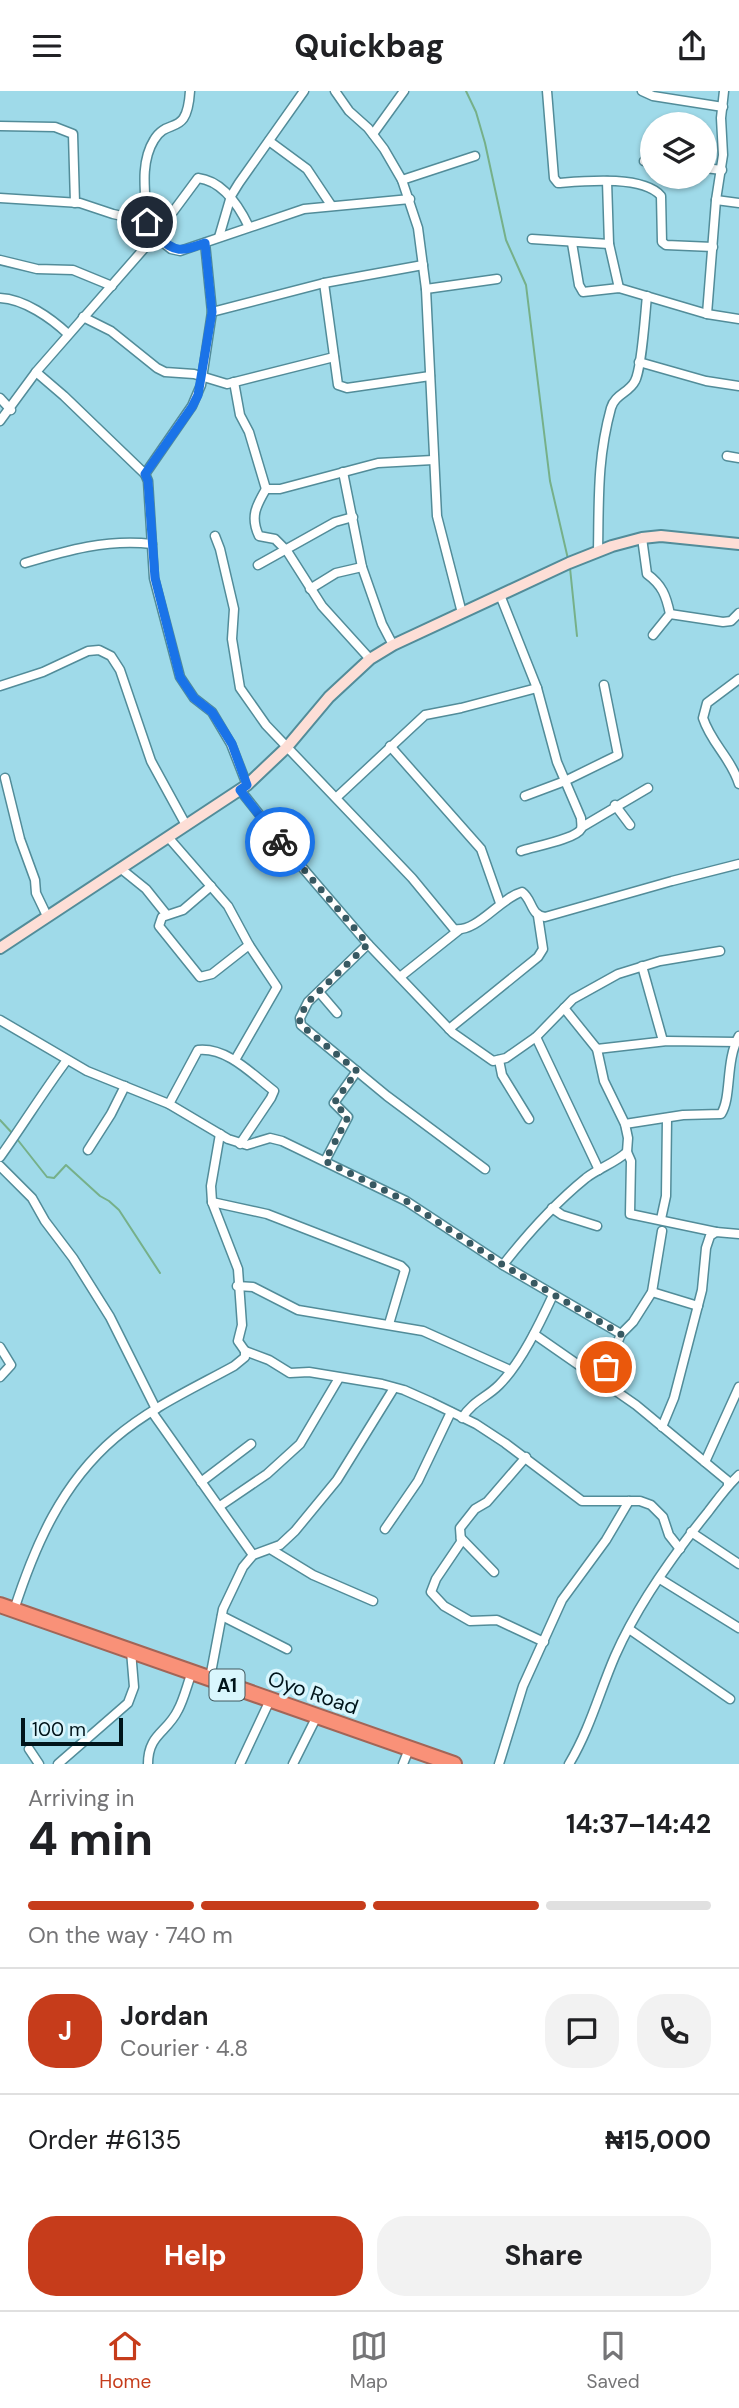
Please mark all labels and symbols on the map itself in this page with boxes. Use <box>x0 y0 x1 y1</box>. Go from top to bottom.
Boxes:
pin <box>117 192 177 252</box>
courier <box>245 807 315 877</box>
pin <box>576 1337 636 1397</box>
street label: Oyo Road <box>264 1664 362 1722</box>
road number: A1 <box>210 1669 244 1701</box>
scale bar <box>21 1715 122 1747</box>

